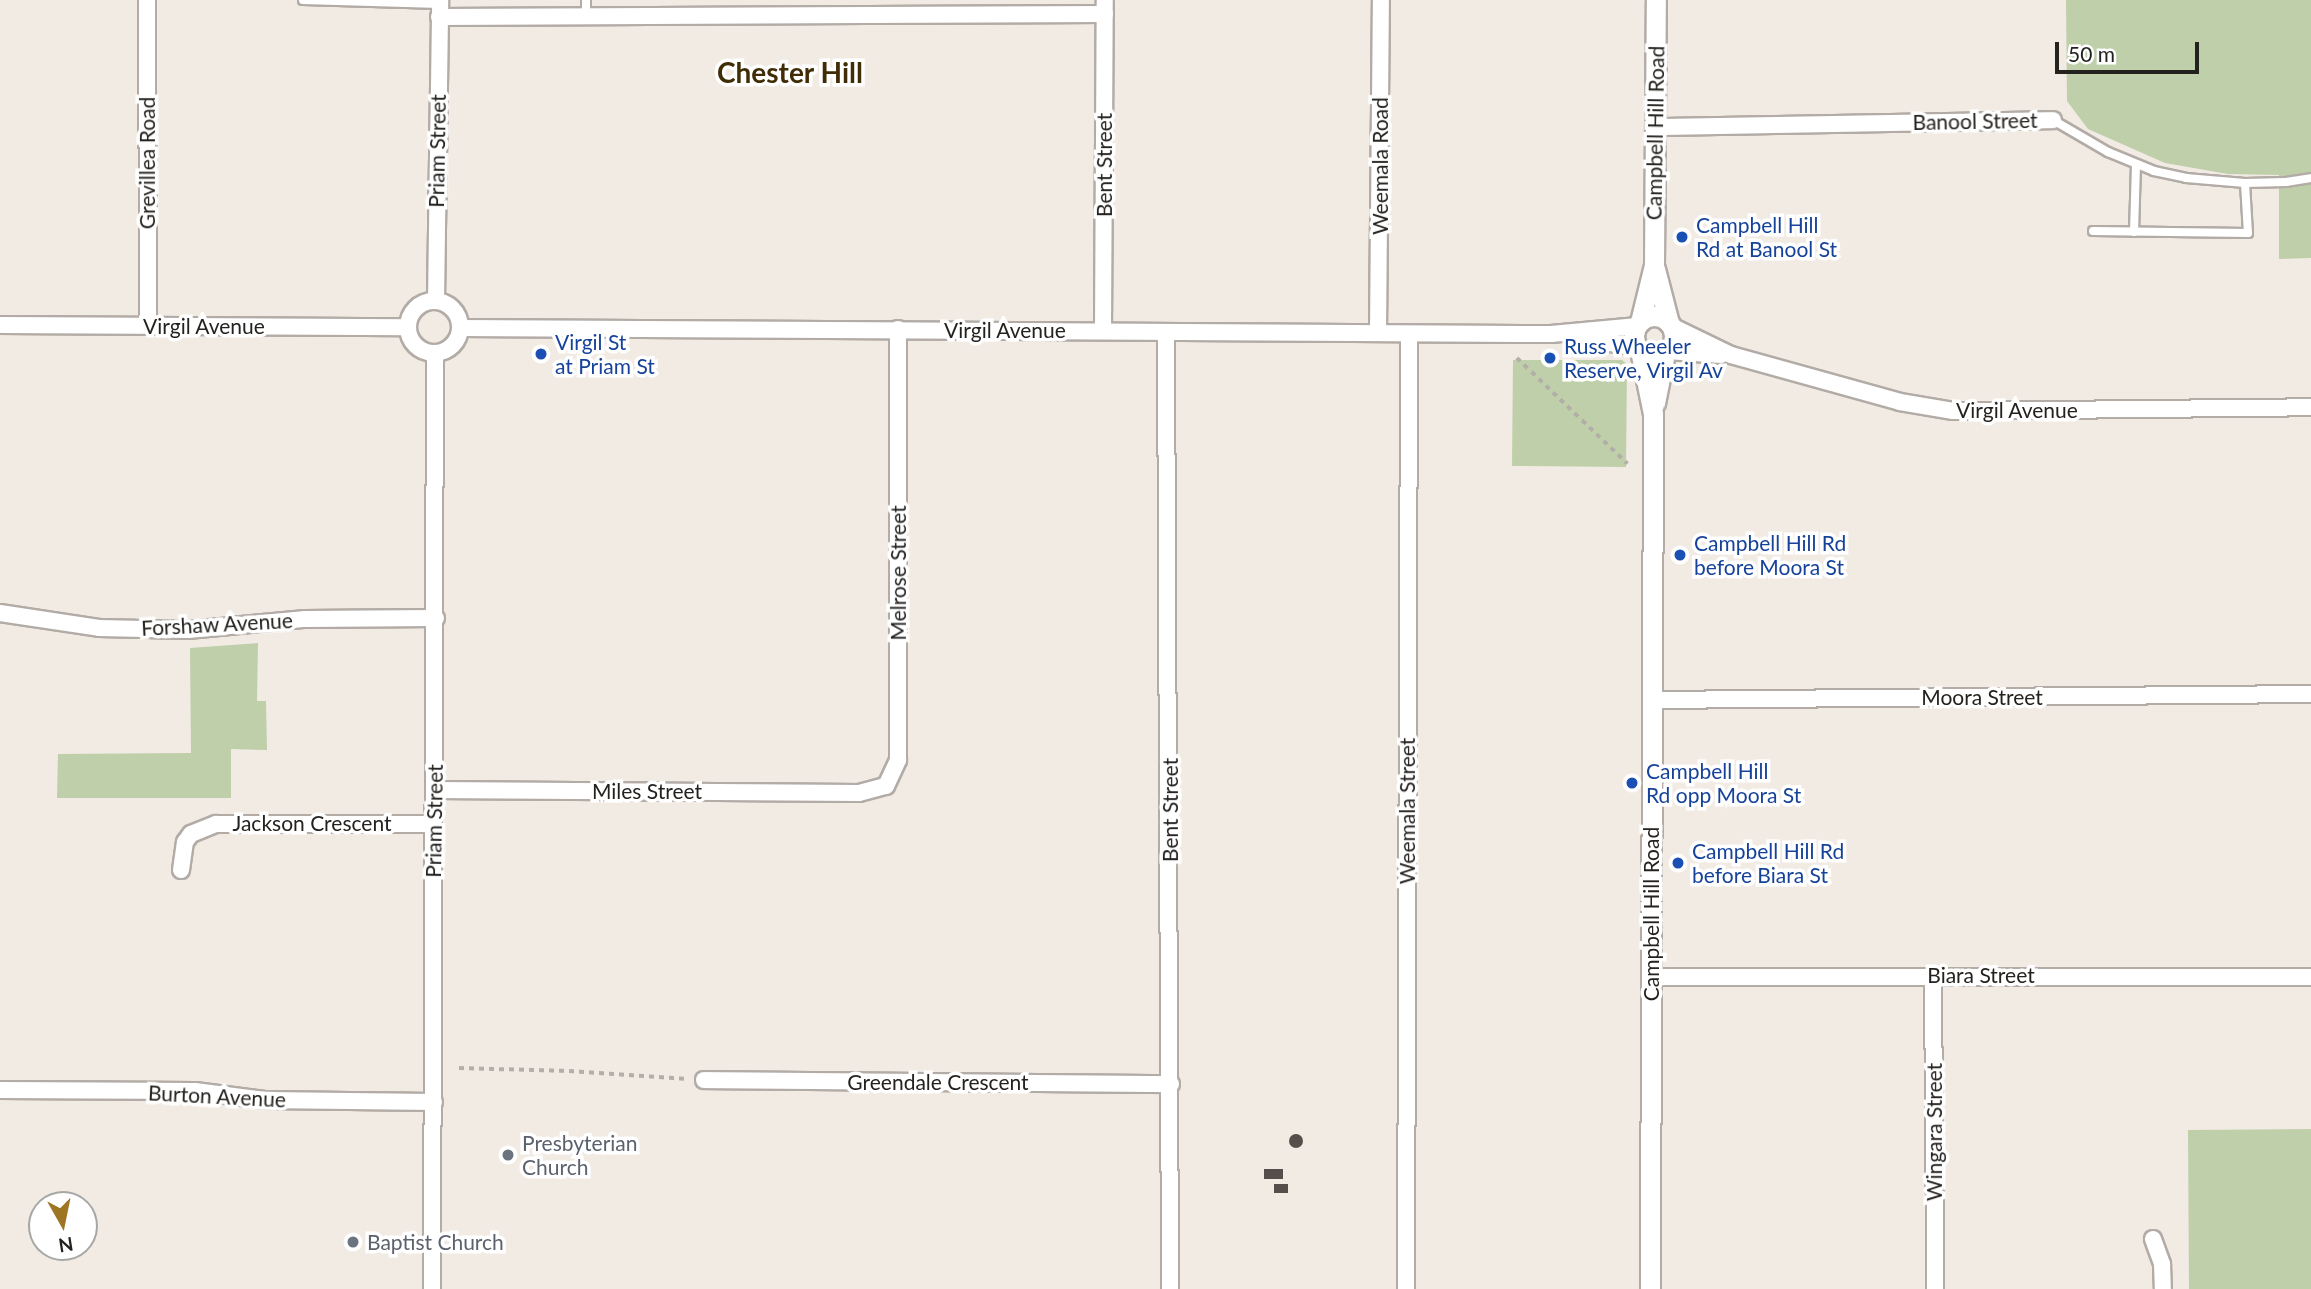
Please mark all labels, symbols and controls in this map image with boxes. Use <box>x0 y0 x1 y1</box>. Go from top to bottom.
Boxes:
scale bar <box>2059 28 2202 72</box>
text: 50 m <box>2068 41 2115 66</box>
street label: Campbell Hill Road <box>1641 46 1669 220</box>
district label: Chester Hill <box>717 55 863 89</box>
street label: Priam Street <box>423 94 451 208</box>
street label: Grevillea Road <box>134 97 160 229</box>
street label: Weemala Road <box>1367 97 1393 235</box>
street label: Banool Street <box>1912 107 2038 135</box>
street label: Bent Street <box>1091 113 1117 217</box>
place label: Campbell Hill Rd at Banool St <box>1696 212 1837 262</box>
marker: Campbell Hill Rd at Banool St <box>1674 229 1690 245</box>
street label: Virgil Avenue <box>143 313 265 339</box>
street label: Virgil Avenue <box>944 317 1066 343</box>
place label: Virgil St at Priam St <box>555 329 655 379</box>
place label: Russ Wheeler Reserve, Virgil Av <box>1564 333 1724 383</box>
marker: Virgil St at Priam St <box>533 346 549 362</box>
marker: Russ Wheeler Reserve, Virgil Av <box>1542 350 1558 366</box>
street label: Virgil Avenue <box>1956 397 2078 423</box>
street label: Melrose Street <box>885 505 911 641</box>
place label: Campbell Hill Rd before Moora St <box>1694 530 1846 580</box>
marker: Campbell Hill Rd before Moora St <box>1672 547 1688 563</box>
street label: Forshaw Avenue <box>140 607 294 641</box>
street label: Moora Street <box>1921 684 2043 710</box>
street label: Weemala Street <box>1394 738 1420 884</box>
street label: Bent Street <box>1157 758 1183 862</box>
place label: Campbell Hill Rd opp Moora St <box>1646 758 1801 808</box>
street label: Priam Street <box>420 764 448 878</box>
marker: Campbell Hill Rd opp Moora St <box>1624 775 1640 791</box>
street label: Miles Street <box>592 778 702 804</box>
street label: Jackson Crescent <box>232 810 392 836</box>
street label: Campbell Hill Road <box>1638 827 1664 1001</box>
place label: Campbell Hill Rd before Biara St <box>1692 838 1844 888</box>
marker: Campbell Hill Rd before Biara St <box>1670 855 1686 871</box>
street label: Biara Street <box>1927 962 2035 988</box>
street label: Wingara Street <box>1921 1063 1947 1201</box>
street label: Greendale Crescent <box>847 1069 1029 1095</box>
street label: Burton Avenue <box>147 1080 287 1112</box>
place label: Presbyterian Church <box>522 1130 638 1180</box>
marker: Presbyterian Church <box>500 1147 516 1163</box>
north arrow <box>28 1191 98 1261</box>
place label: Baptist Church <box>367 1229 504 1255</box>
text: N <box>57 1233 75 1258</box>
marker: Baptist Church <box>345 1234 361 1250</box>

